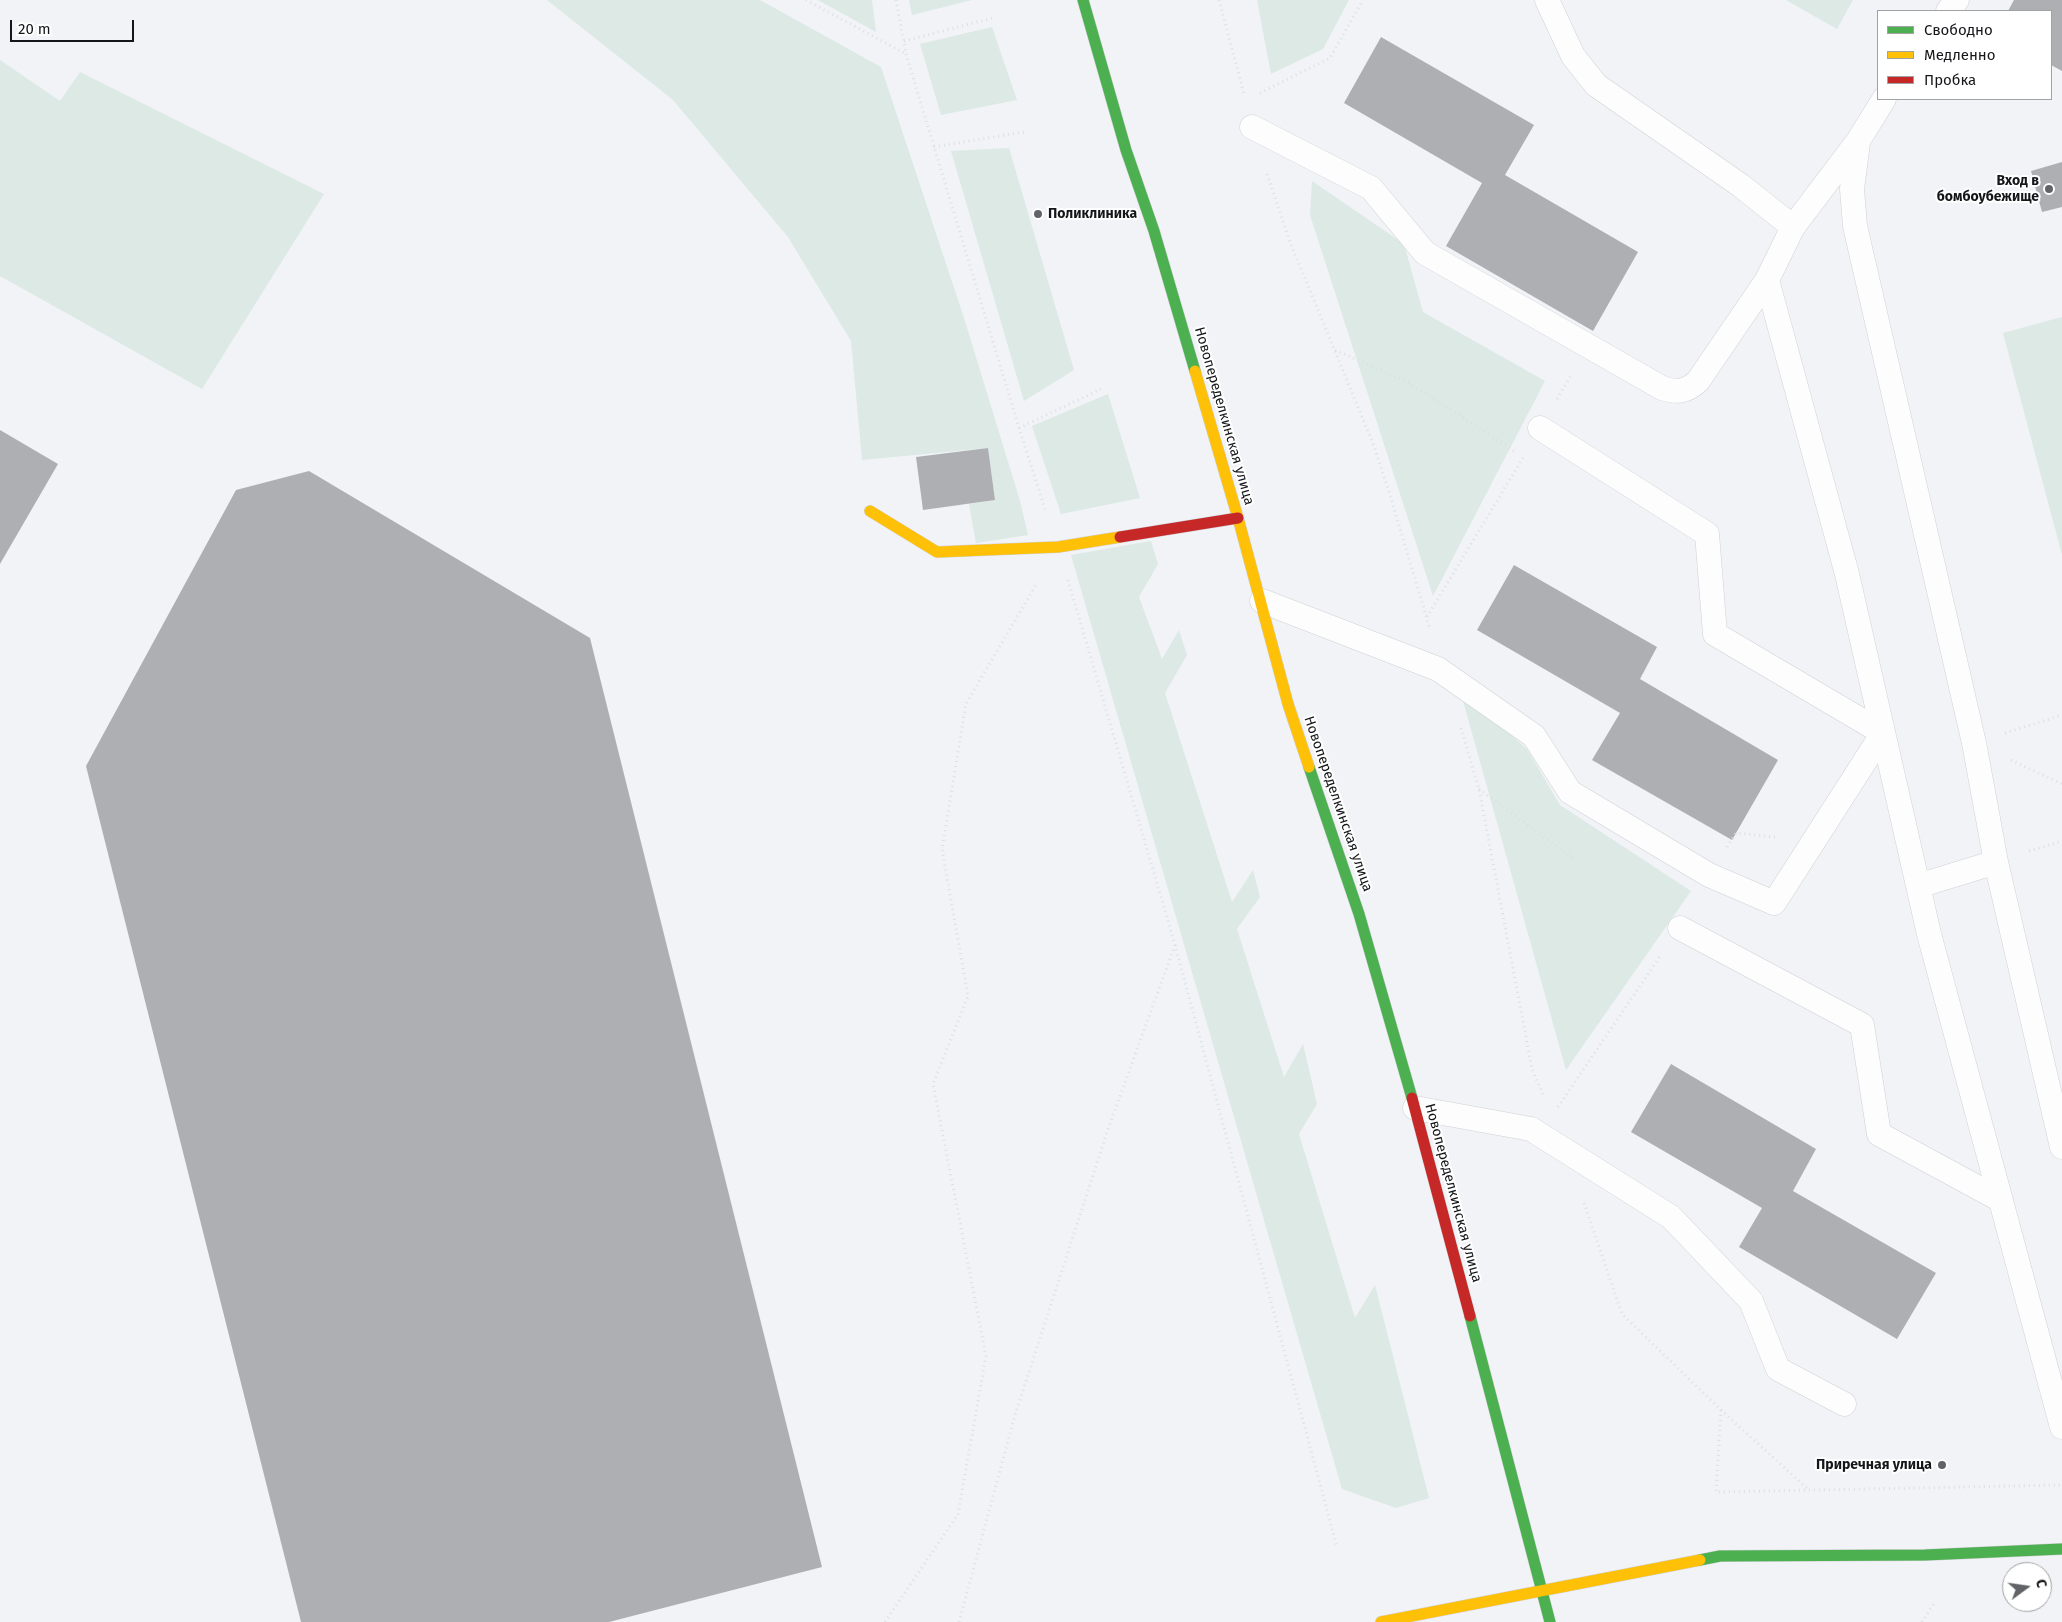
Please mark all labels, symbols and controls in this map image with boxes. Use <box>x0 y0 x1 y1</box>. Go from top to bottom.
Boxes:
scale bar <box>12 10 136 42</box>
legend <box>1877 10 2052 100</box>
text: 20 m <box>18 20 51 38</box>
text: Свободно <box>1924 21 1993 39</box>
text: Медленно <box>1924 46 1996 64</box>
text: Пробка <box>1924 71 1976 89</box>
place label: Вход в бомбоубежище <box>1937 173 2039 206</box>
marker: Вход в бомбоубежище <box>2043 183 2055 195</box>
place label: Поликлиника <box>1048 206 1137 222</box>
marker: Поликлиника <box>1032 208 1044 220</box>
street label: Новопеределкинская улица <box>1190 325 1258 507</box>
street label: Новопеределкинская улица <box>1300 714 1376 894</box>
street label: Новопеределкинская улица <box>1421 1102 1485 1284</box>
place label: Приречная улица <box>1816 1457 1932 1473</box>
marker: Приречная улица <box>1936 1459 1948 1471</box>
north arrow <box>2002 1562 2052 1612</box>
text: С <box>2032 1578 2050 1589</box>

